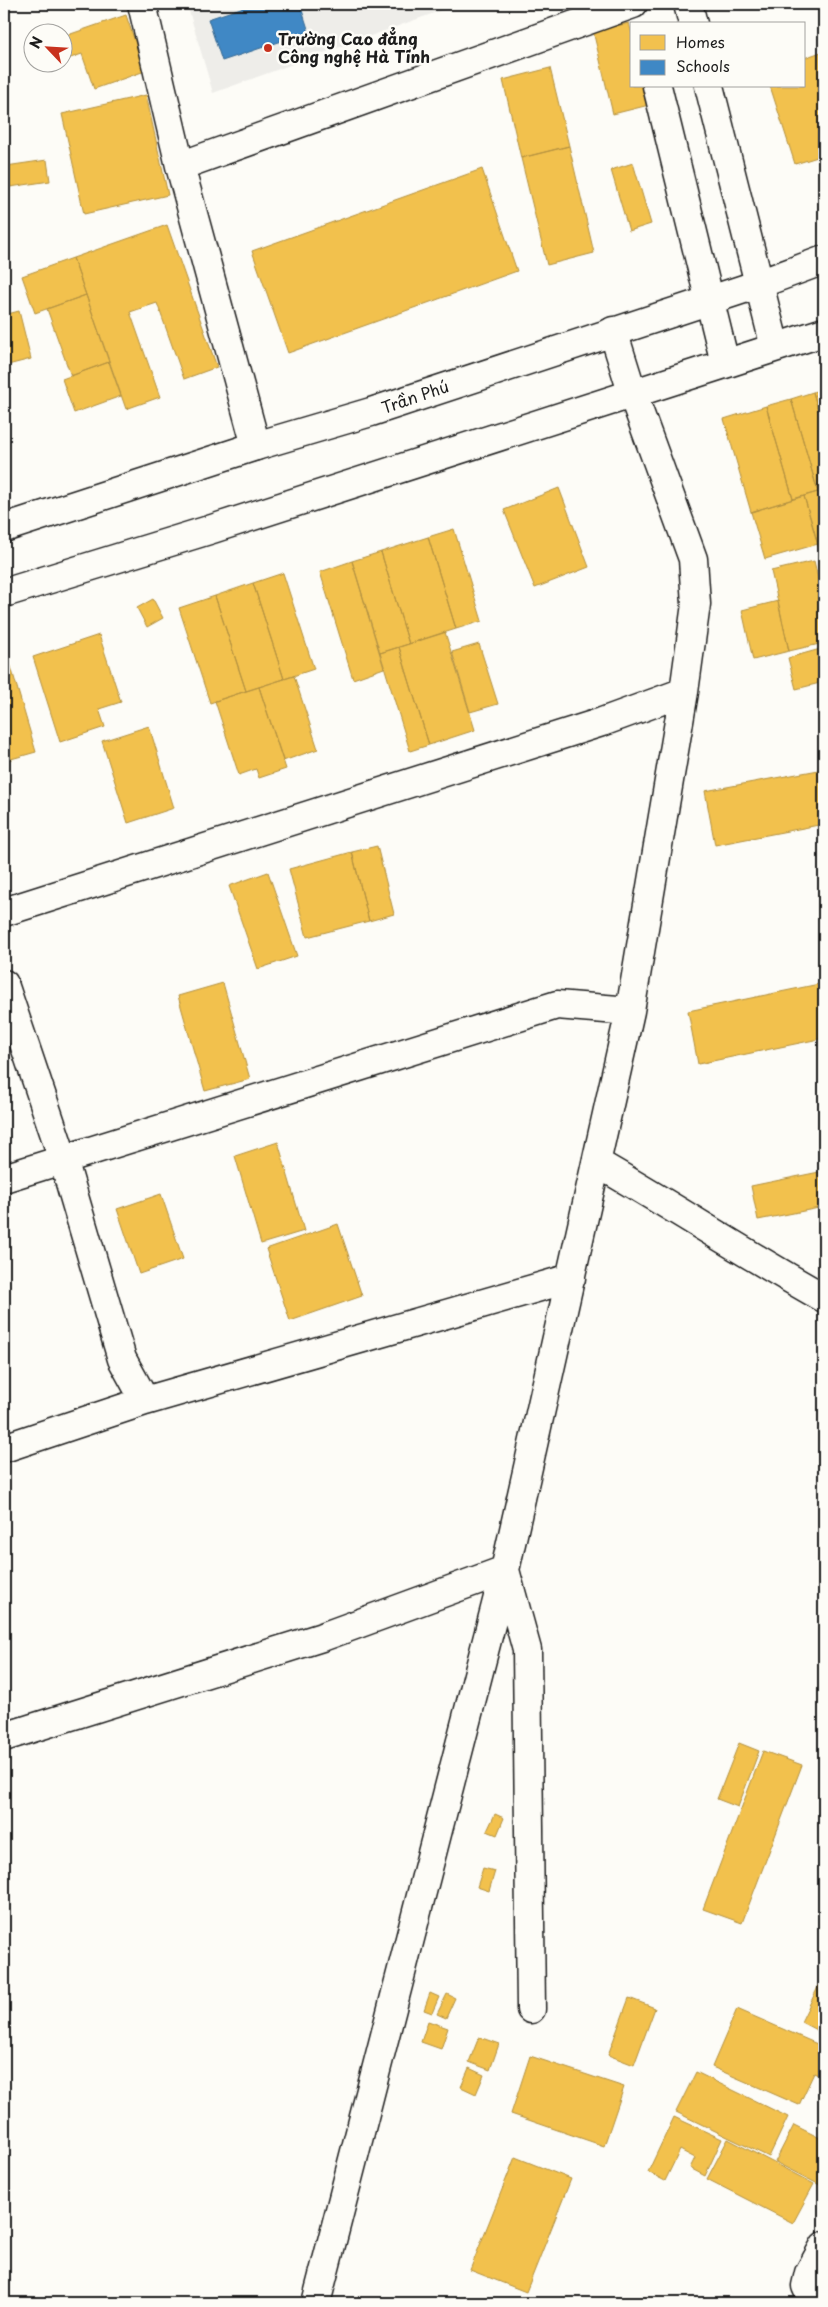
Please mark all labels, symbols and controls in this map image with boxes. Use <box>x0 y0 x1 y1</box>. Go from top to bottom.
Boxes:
north arrow <box>22 22 72 72</box>
legend <box>630 22 806 88</box>
place label: Trường Cao đẳng Công nghệ Hà Tĩnh <box>278 26 430 68</box>
text: Homes <box>676 30 725 53</box>
text: N <box>24 33 48 52</box>
marker: Trường Cao đẳng Công nghệ Hà Tĩnh <box>262 42 274 54</box>
text: Schools <box>676 54 730 77</box>
street label: Trần Phú <box>378 373 452 419</box>

